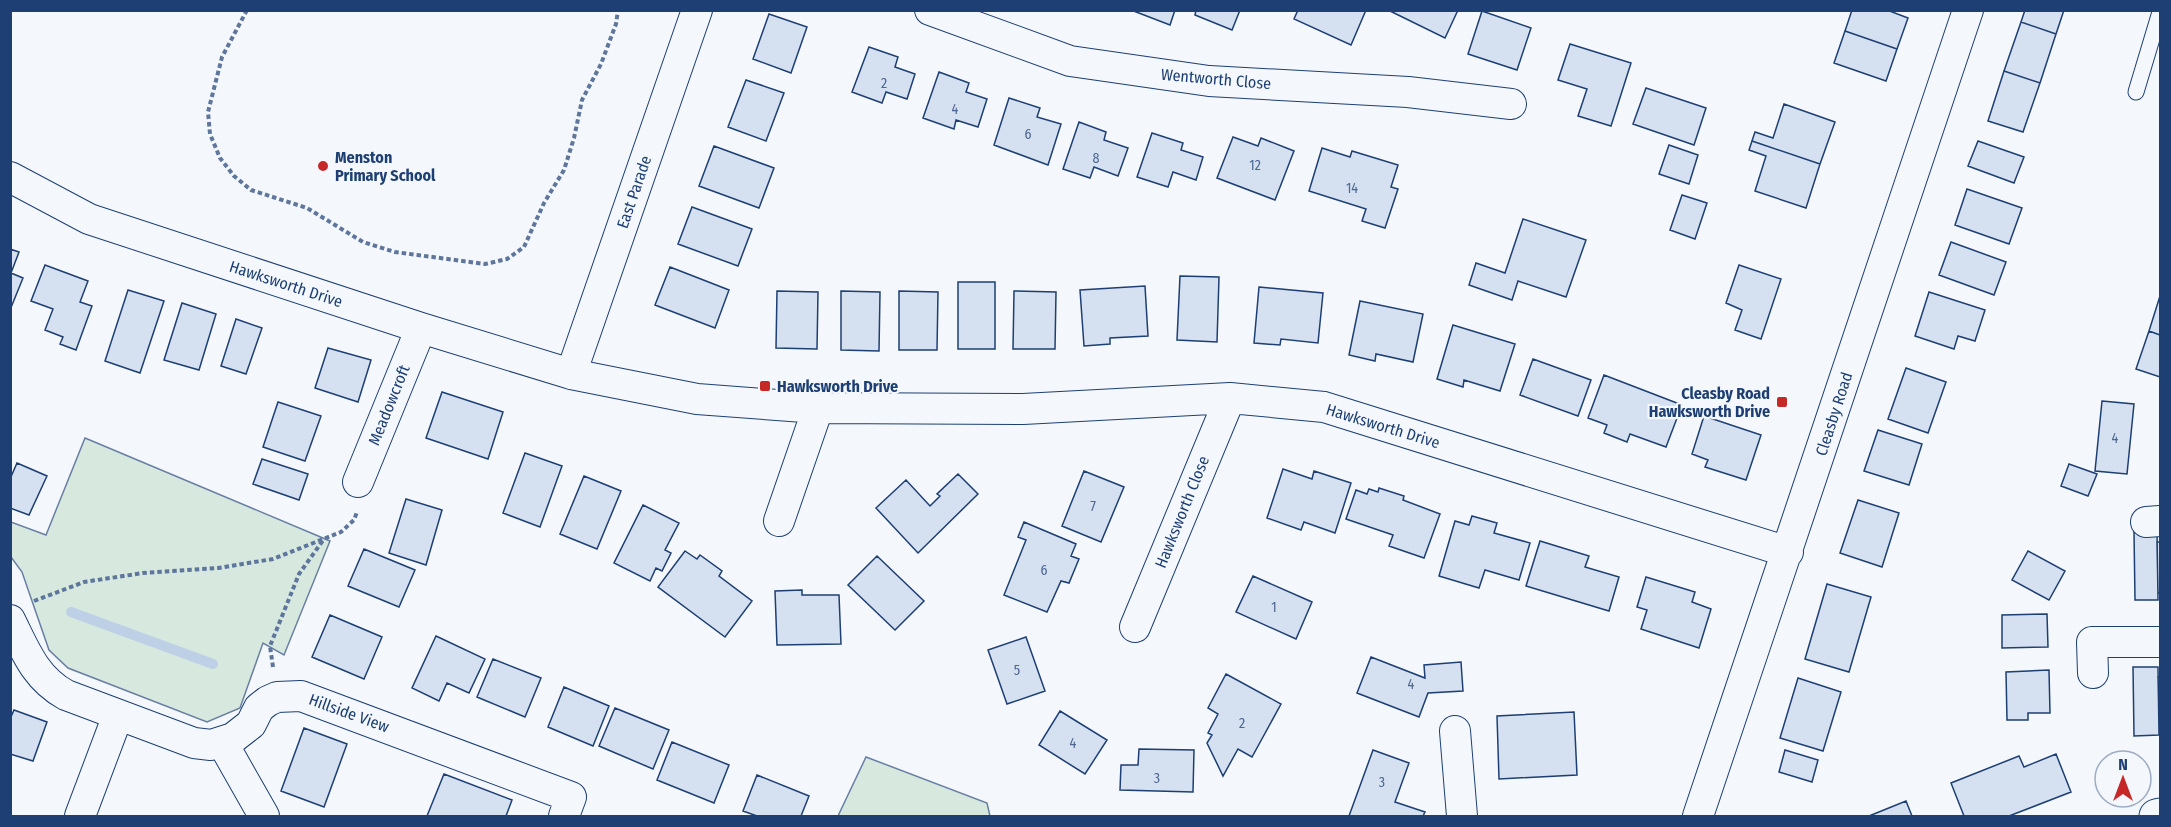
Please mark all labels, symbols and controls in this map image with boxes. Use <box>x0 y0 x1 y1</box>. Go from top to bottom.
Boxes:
street label: Wentworth Close <box>1160 65 1272 93</box>
house number: 2 <box>881 75 887 92</box>
house number: 4 <box>952 101 959 118</box>
house number: 6 <box>1025 126 1032 143</box>
place label: Menston Primary School <box>335 148 436 185</box>
house number: 8 <box>1093 150 1100 167</box>
street label: East Parade <box>613 153 655 231</box>
house number: 12 <box>1249 157 1261 174</box>
marker: Menston Primary School <box>316 159 330 173</box>
house number: 14 <box>1346 180 1358 197</box>
street label: Hawksworth Drive <box>227 257 345 311</box>
street label: Meadowcroft <box>364 361 414 448</box>
street label: Cleasby Road <box>1812 370 1856 458</box>
place label: Hawksworth Drive <box>777 377 898 396</box>
marker: Hawksworth Drive <box>758 379 772 393</box>
place label: Cleasby Road Hawksworth Drive <box>1649 384 1770 421</box>
marker: Cleasby Road Hawksworth Drive <box>1775 395 1789 409</box>
street label: Hawksworth Drive <box>1324 400 1442 452</box>
house number: 4 <box>2112 430 2119 447</box>
street label: Hawksworth Close <box>1151 453 1213 571</box>
house number: 7 <box>1090 498 1096 515</box>
house number: 6 <box>1041 562 1048 579</box>
house number: 1 <box>1271 599 1277 616</box>
house number: 5 <box>1014 662 1020 679</box>
house number: 4 <box>1408 676 1415 693</box>
street label: Hillside View <box>306 690 392 736</box>
house number: 2 <box>1239 715 1245 732</box>
house number: 4 <box>1070 735 1077 752</box>
north arrow <box>2093 749 2153 809</box>
text: N <box>2118 755 2128 774</box>
house number: 3 <box>1154 770 1160 787</box>
house number: 3 <box>1379 774 1385 791</box>

